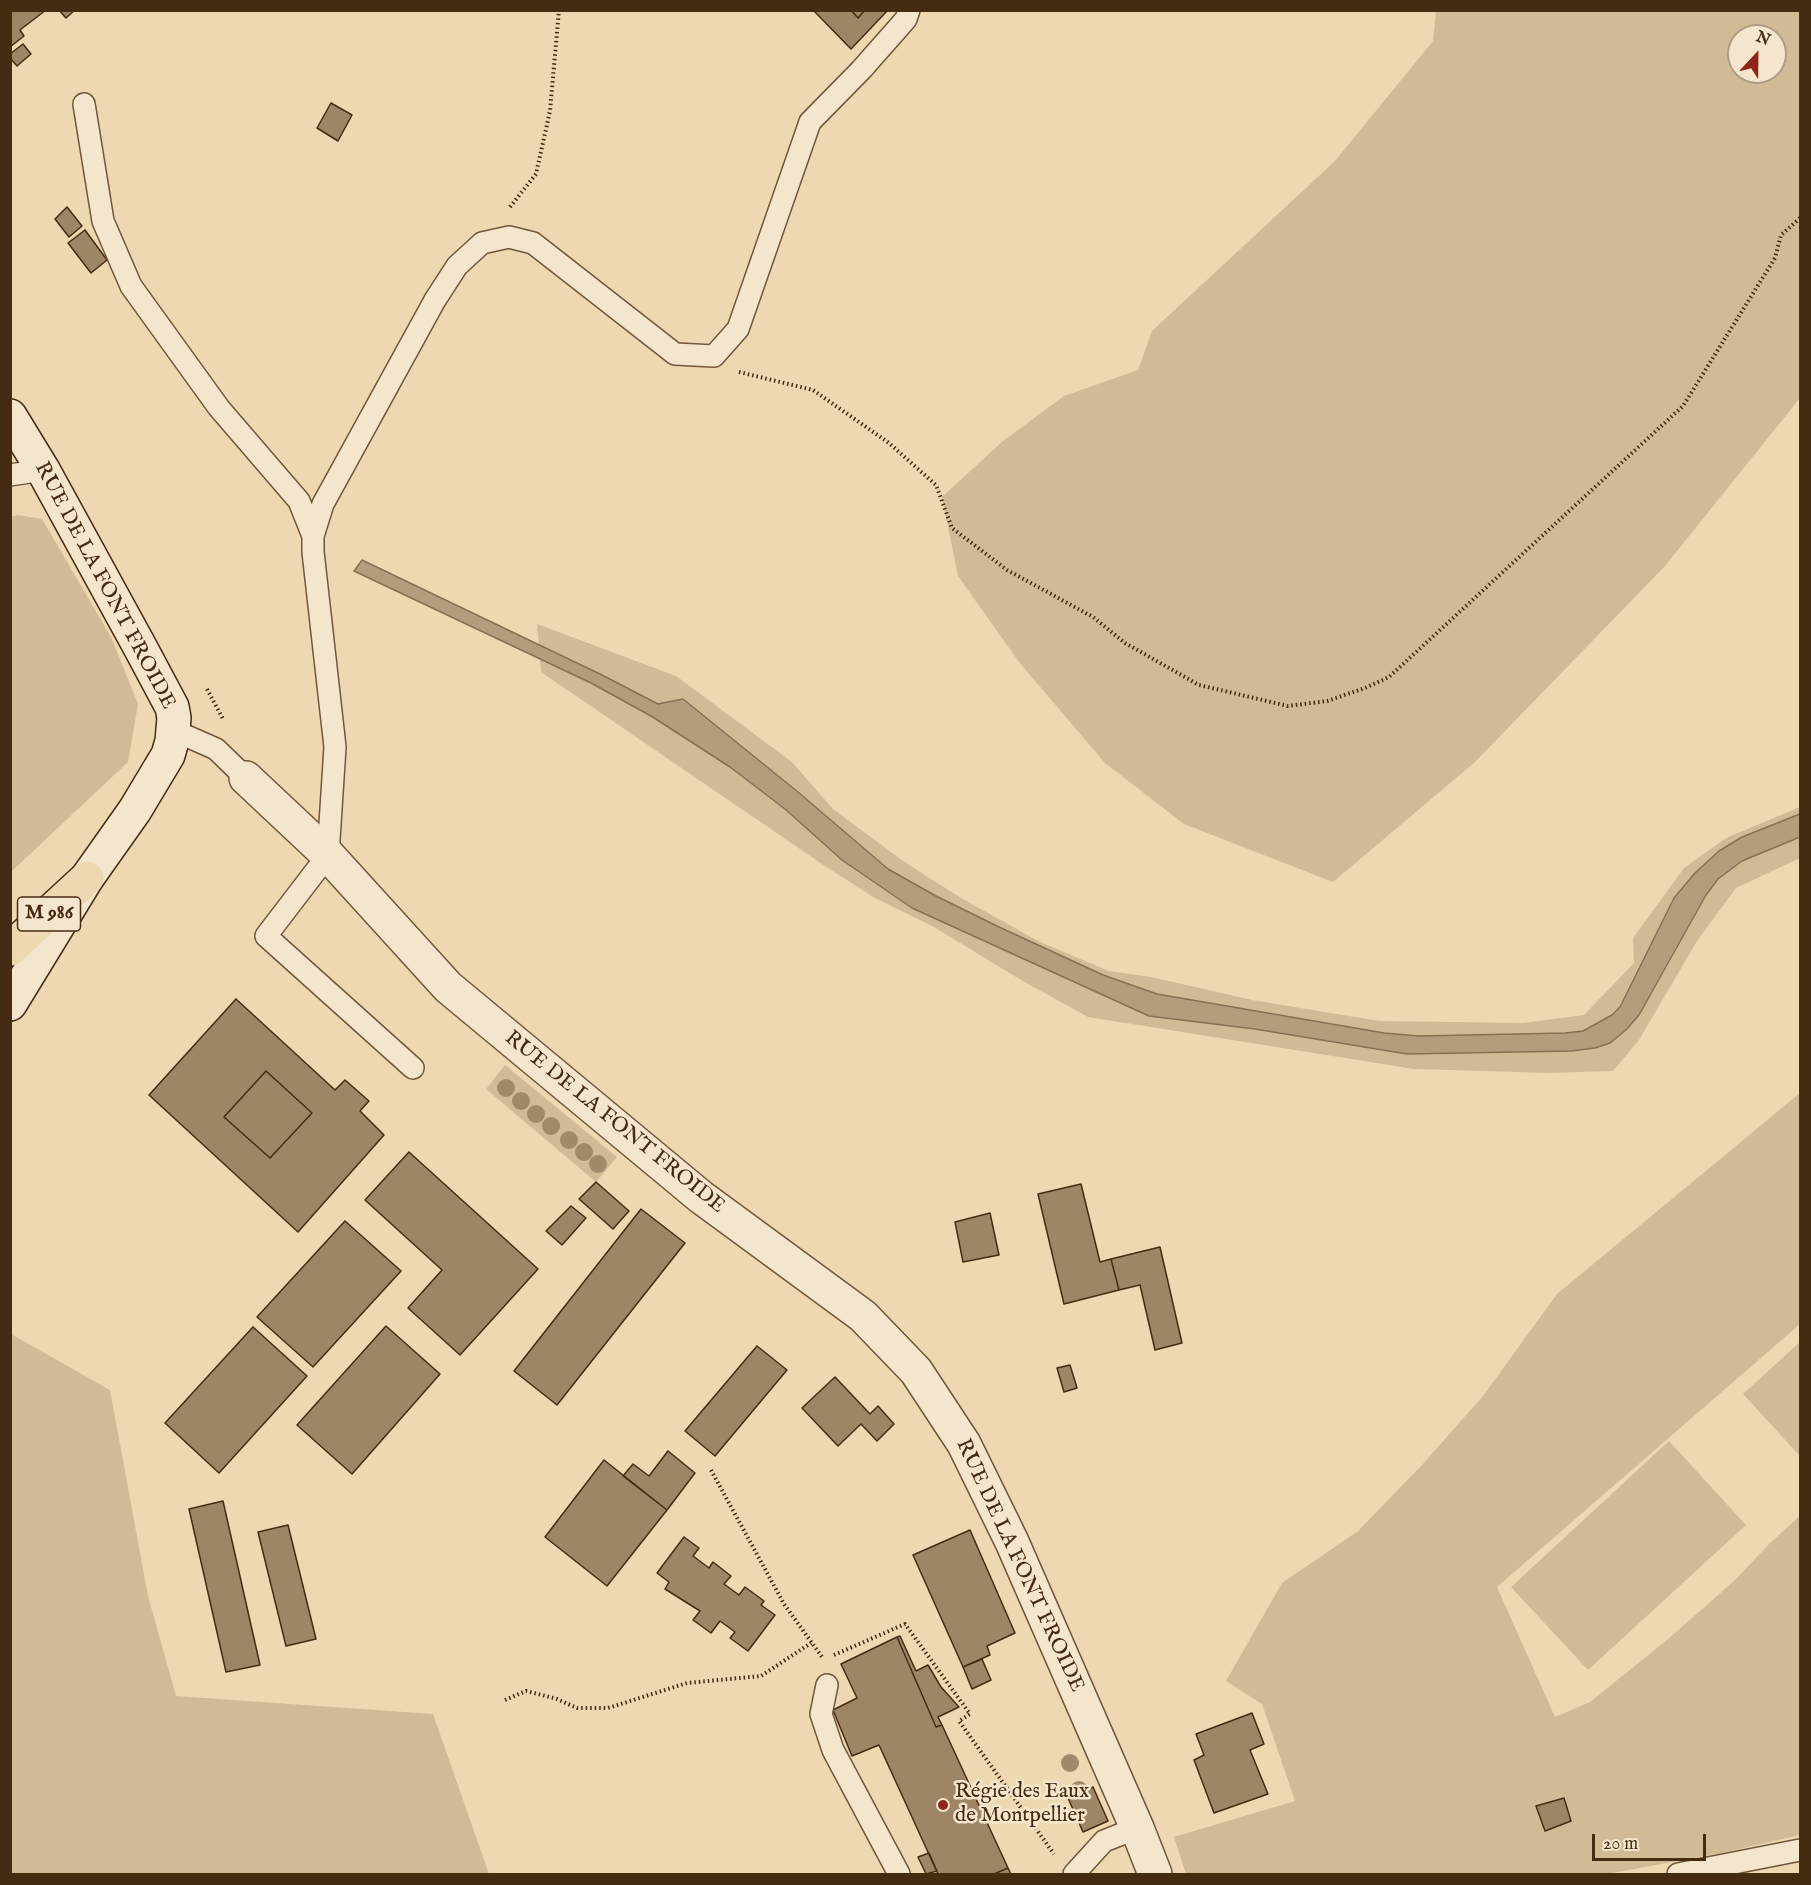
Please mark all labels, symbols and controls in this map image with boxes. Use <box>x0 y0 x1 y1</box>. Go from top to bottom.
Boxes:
north arrow <box>1727 24 1787 84</box>
text: N <box>1753 27 1773 51</box>
street label: RUE DE LA FONT FROIDE <box>28 458 180 714</box>
road number: M 986 <box>17 897 80 931</box>
street label: RUE DE LA FONT FROIDE <box>499 1026 729 1220</box>
street label: RUE DE LA FONT FROIDE <box>949 1435 1089 1697</box>
place label: Régie des Eaux de Montpellier <box>955 1780 1089 1830</box>
marker: Régie des Eaux de Montpellier <box>936 1798 950 1812</box>
scale bar <box>1595 1822 1709 1860</box>
text: 20 m <box>1603 1833 1638 1856</box>

